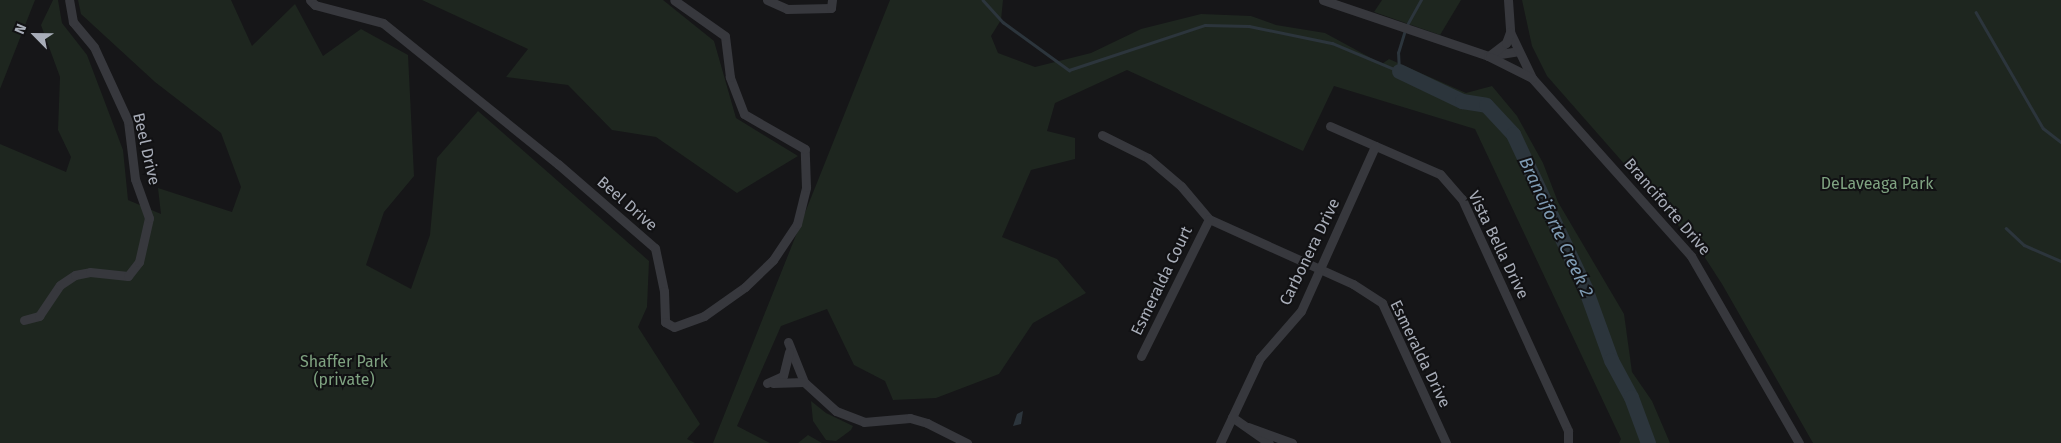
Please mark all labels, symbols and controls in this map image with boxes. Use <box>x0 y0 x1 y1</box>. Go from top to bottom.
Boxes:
north arrow <box>10 10 60 60</box>
text: N <box>11 21 30 37</box>
street label: Beel Drive <box>128 111 164 187</box>
water label: Branciforte Creek 2 <box>1514 153 1598 301</box>
street label: Branciforte Drive <box>1620 155 1714 259</box>
street label: Beel Drive <box>593 173 661 235</box>
park label: DeLaveaga Park <box>1821 174 1933 194</box>
street label: Vista Bella Drive <box>1464 188 1532 302</box>
street label: Carbonera Drive <box>1276 195 1344 309</box>
street label: Esmeralda Court <box>1127 223 1197 339</box>
street label: Esmeralda Drive <box>1386 297 1454 411</box>
park label: Shaffer Park (private) <box>300 352 388 390</box>

